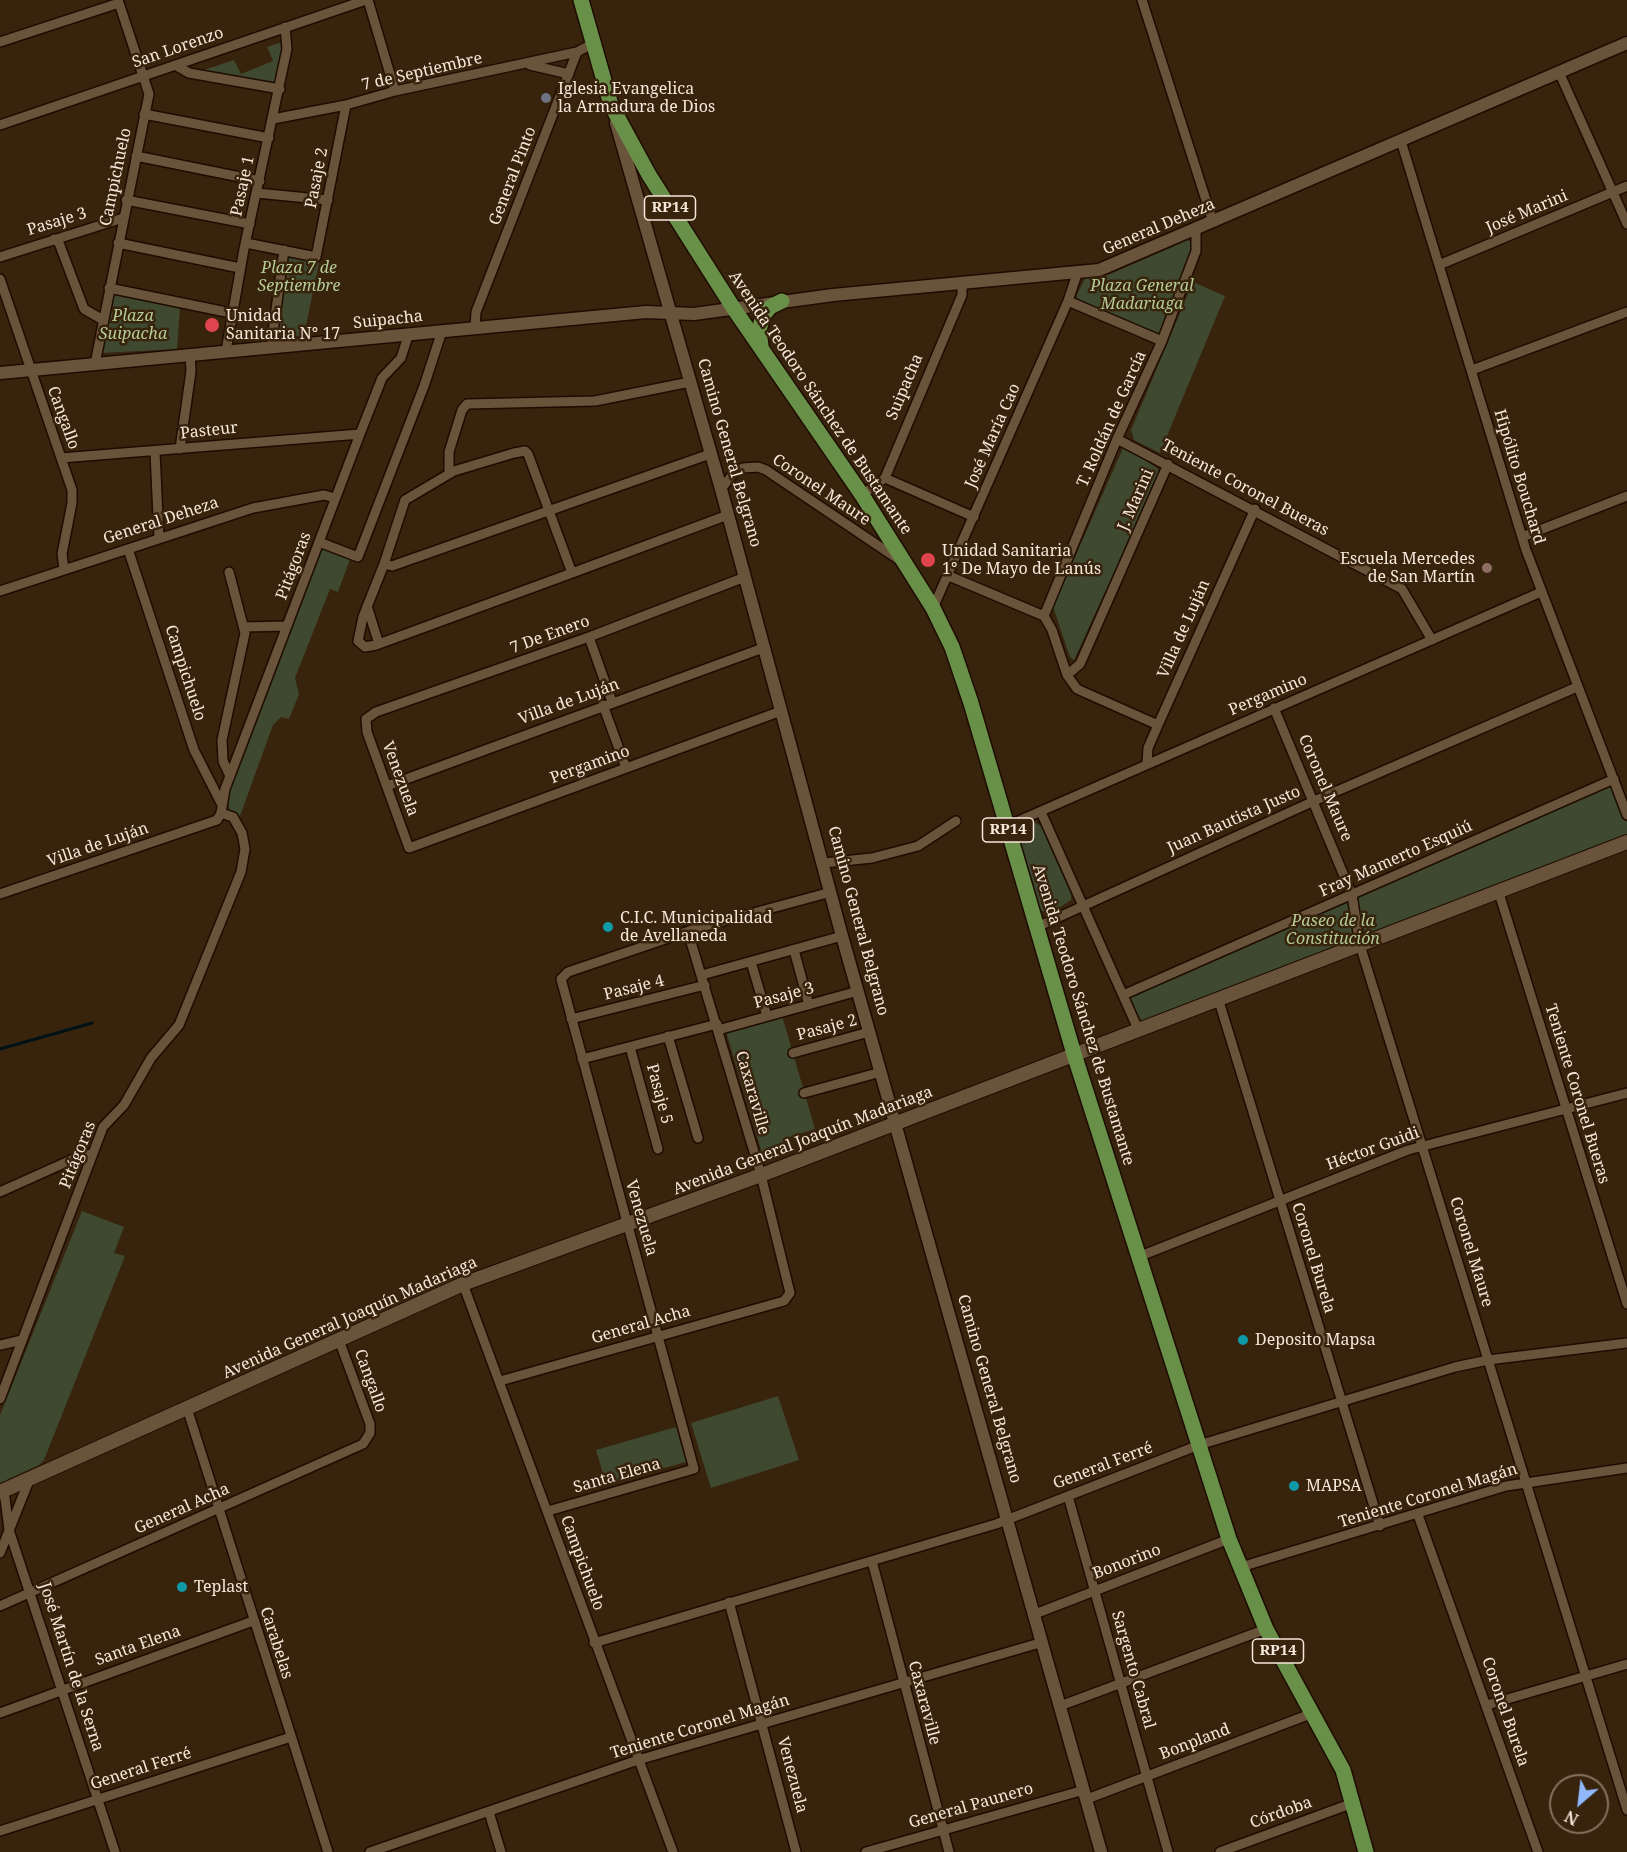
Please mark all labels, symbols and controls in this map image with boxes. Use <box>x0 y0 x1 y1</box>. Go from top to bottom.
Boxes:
street label: San Lorenzo <box>130 23 226 73</box>
street label: 7 de Septiembre <box>360 49 484 95</box>
place label: Iglesia Evangelica la Armadura de Dios <box>558 79 715 117</box>
marker: Iglesia Evangelica la Armadura de Dios <box>539 91 553 105</box>
street label: General Pinto <box>485 124 541 228</box>
street label: Campichuelo <box>96 126 136 228</box>
street label: Pasaje 2 <box>302 146 332 210</box>
street label: Pasaje 1 <box>227 154 259 218</box>
street label: José Marini <box>1483 186 1571 238</box>
street label: General Deheza <box>1100 195 1218 259</box>
road number: RP14 <box>644 196 696 220</box>
street label: Pasaje 3 <box>25 204 89 240</box>
park label: Plaza 7 de Septiembre <box>258 258 340 296</box>
street label: Avenida Teodoro Sánchez de Bustamante <box>724 267 916 539</box>
park label: Plaza General Madariaga <box>1090 276 1194 314</box>
park label: Plaza Suipacha <box>99 306 167 344</box>
place label: Unidad Sanitaria N° 17 <box>226 306 340 344</box>
street label: Suipacha <box>352 307 424 333</box>
marker: Unidad Sanitaria N° 17 <box>203 316 221 334</box>
street label: T. Roldán de García <box>1073 348 1151 490</box>
street label: Suipacha <box>883 351 927 423</box>
street label: Camino General Belgrano <box>693 356 765 550</box>
street label: José María Cao <box>961 381 1025 491</box>
street label: Cangallo <box>43 384 83 452</box>
street label: Hipólito Bouchard <box>1489 407 1549 547</box>
street label: Pasteur <box>179 418 239 444</box>
street label: Teniente Coronel Bueras <box>1158 436 1332 540</box>
street label: Coronel Maure <box>768 450 874 530</box>
street label: J. Marini <box>1114 466 1158 534</box>
street label: General Deheza <box>101 493 221 549</box>
street label: Pitágoras <box>272 530 316 602</box>
place label: Unidad Sanitaria 1° De Mayo de Lanús <box>942 541 1101 579</box>
place label: Escuela Mercedes de San Martín <box>1340 549 1475 587</box>
marker: Unidad Sanitaria 1° De Mayo de Lanús <box>919 551 937 569</box>
marker: Escuela Mercedes de San Martín <box>1480 561 1494 575</box>
street label: Villa de Luján <box>1154 577 1214 681</box>
street label: 7 De Enero <box>508 612 592 658</box>
street label: Campichuelo <box>160 623 210 723</box>
street label: Pergamino <box>1226 670 1310 720</box>
street label: Villa de Luján <box>516 675 622 729</box>
street label: Coronel Maure <box>1294 732 1356 844</box>
street label: Venezuela <box>378 739 422 819</box>
street label: Pergamino <box>548 742 632 788</box>
street label: Juan Bautista Justo <box>1164 782 1304 858</box>
street label: Fray Mamerto Esquiú <box>1317 817 1475 901</box>
road number: RP14 <box>982 818 1034 842</box>
street label: Villa de Luján <box>45 819 151 871</box>
street label: Camino General Belgrano <box>823 824 893 1018</box>
street label: Avenida Teodoro Sánchez de Bustamante <box>1028 862 1138 1168</box>
place label: C.I.C. Municipalidad de Avellaneda <box>620 908 773 946</box>
park label: Paseo de la Constitución <box>1286 911 1380 949</box>
marker: C.I.C. Municipalidad de Avellaneda <box>601 920 615 934</box>
street label: Pasaje 4 <box>602 971 666 1005</box>
street label: Pasaje 3 <box>752 979 816 1013</box>
street label: Teniente Coronel Bueras <box>1541 1002 1613 1186</box>
street label: Pasaje 2 <box>795 1011 859 1045</box>
street label: Caxaraville <box>731 1049 773 1137</box>
street label: Pasaje 5 <box>642 1062 676 1126</box>
street label: Avenida General Joaquín Madariaga <box>671 1083 935 1199</box>
street label: Pitágoras <box>56 1119 100 1191</box>
street label: Héctor Guidi <box>1324 1123 1422 1175</box>
street label: Venezuela <box>621 1178 661 1258</box>
street label: Coronel Maure <box>1445 1195 1497 1309</box>
street label: Coronel Burela <box>1287 1200 1339 1316</box>
street label: Avenida General Joaquín Madariaga <box>220 1253 480 1383</box>
street label: Camino General Belgrano <box>953 1292 1025 1486</box>
street label: General Acha <box>589 1302 693 1348</box>
place label: Deposito Mapsa <box>1255 1330 1376 1350</box>
marker: Deposito Mapsa <box>1236 1333 1250 1347</box>
street label: Cangallo <box>350 1347 390 1415</box>
street label: General Ferré <box>1050 1438 1156 1494</box>
street label: Santa Elena <box>571 1454 663 1498</box>
street label: Teniente Coronel Magán <box>1336 1460 1520 1532</box>
place label: MAPSA <box>1306 1476 1362 1496</box>
street label: General Acha <box>131 1479 233 1539</box>
marker: MAPSA <box>1287 1479 1301 1493</box>
street label: Campichuelo <box>556 1513 608 1613</box>
street label: Bonorino <box>1090 1540 1164 1584</box>
place label: Teplast <box>194 1577 248 1597</box>
street label: José Martín de la Serna <box>35 1580 107 1754</box>
marker: Teplast <box>175 1580 189 1594</box>
street label: Carabelas <box>255 1605 297 1681</box>
street label: Sargento Cabral <box>1107 1609 1159 1731</box>
street label: Santa Elena <box>93 1622 183 1670</box>
road number: RP14 <box>1252 1639 1304 1663</box>
street label: Coronel Burela <box>1477 1655 1533 1769</box>
street label: Caxaraville <box>904 1659 944 1747</box>
street label: Teniente Coronel Magán <box>608 1691 792 1763</box>
street label: Bonpland <box>1157 1720 1233 1764</box>
street label: Venezuela <box>773 1735 811 1815</box>
street label: General Ferré <box>88 1744 194 1794</box>
north arrow <box>1549 1774 1609 1834</box>
street label: General Paunero <box>907 1779 1035 1833</box>
street label: Córdoba <box>1247 1793 1315 1833</box>
text: N <box>1561 1805 1582 1831</box>

